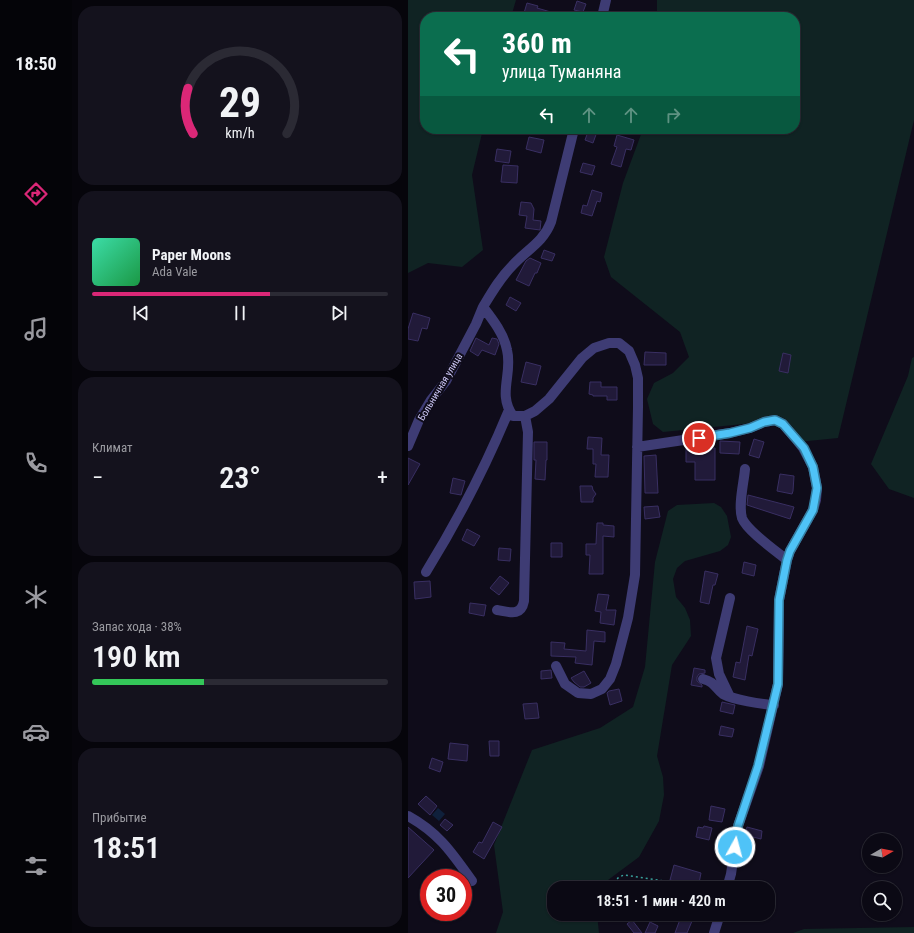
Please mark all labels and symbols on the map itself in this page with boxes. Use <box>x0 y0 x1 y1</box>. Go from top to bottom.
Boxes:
street label: Больничная улица <box>416 351 465 423</box>
pin <box>682 421 716 455</box>
position arrow <box>714 826 756 868</box>
north arrow <box>862 833 902 873</box>
speed limit sign: 30 <box>420 869 472 921</box>

